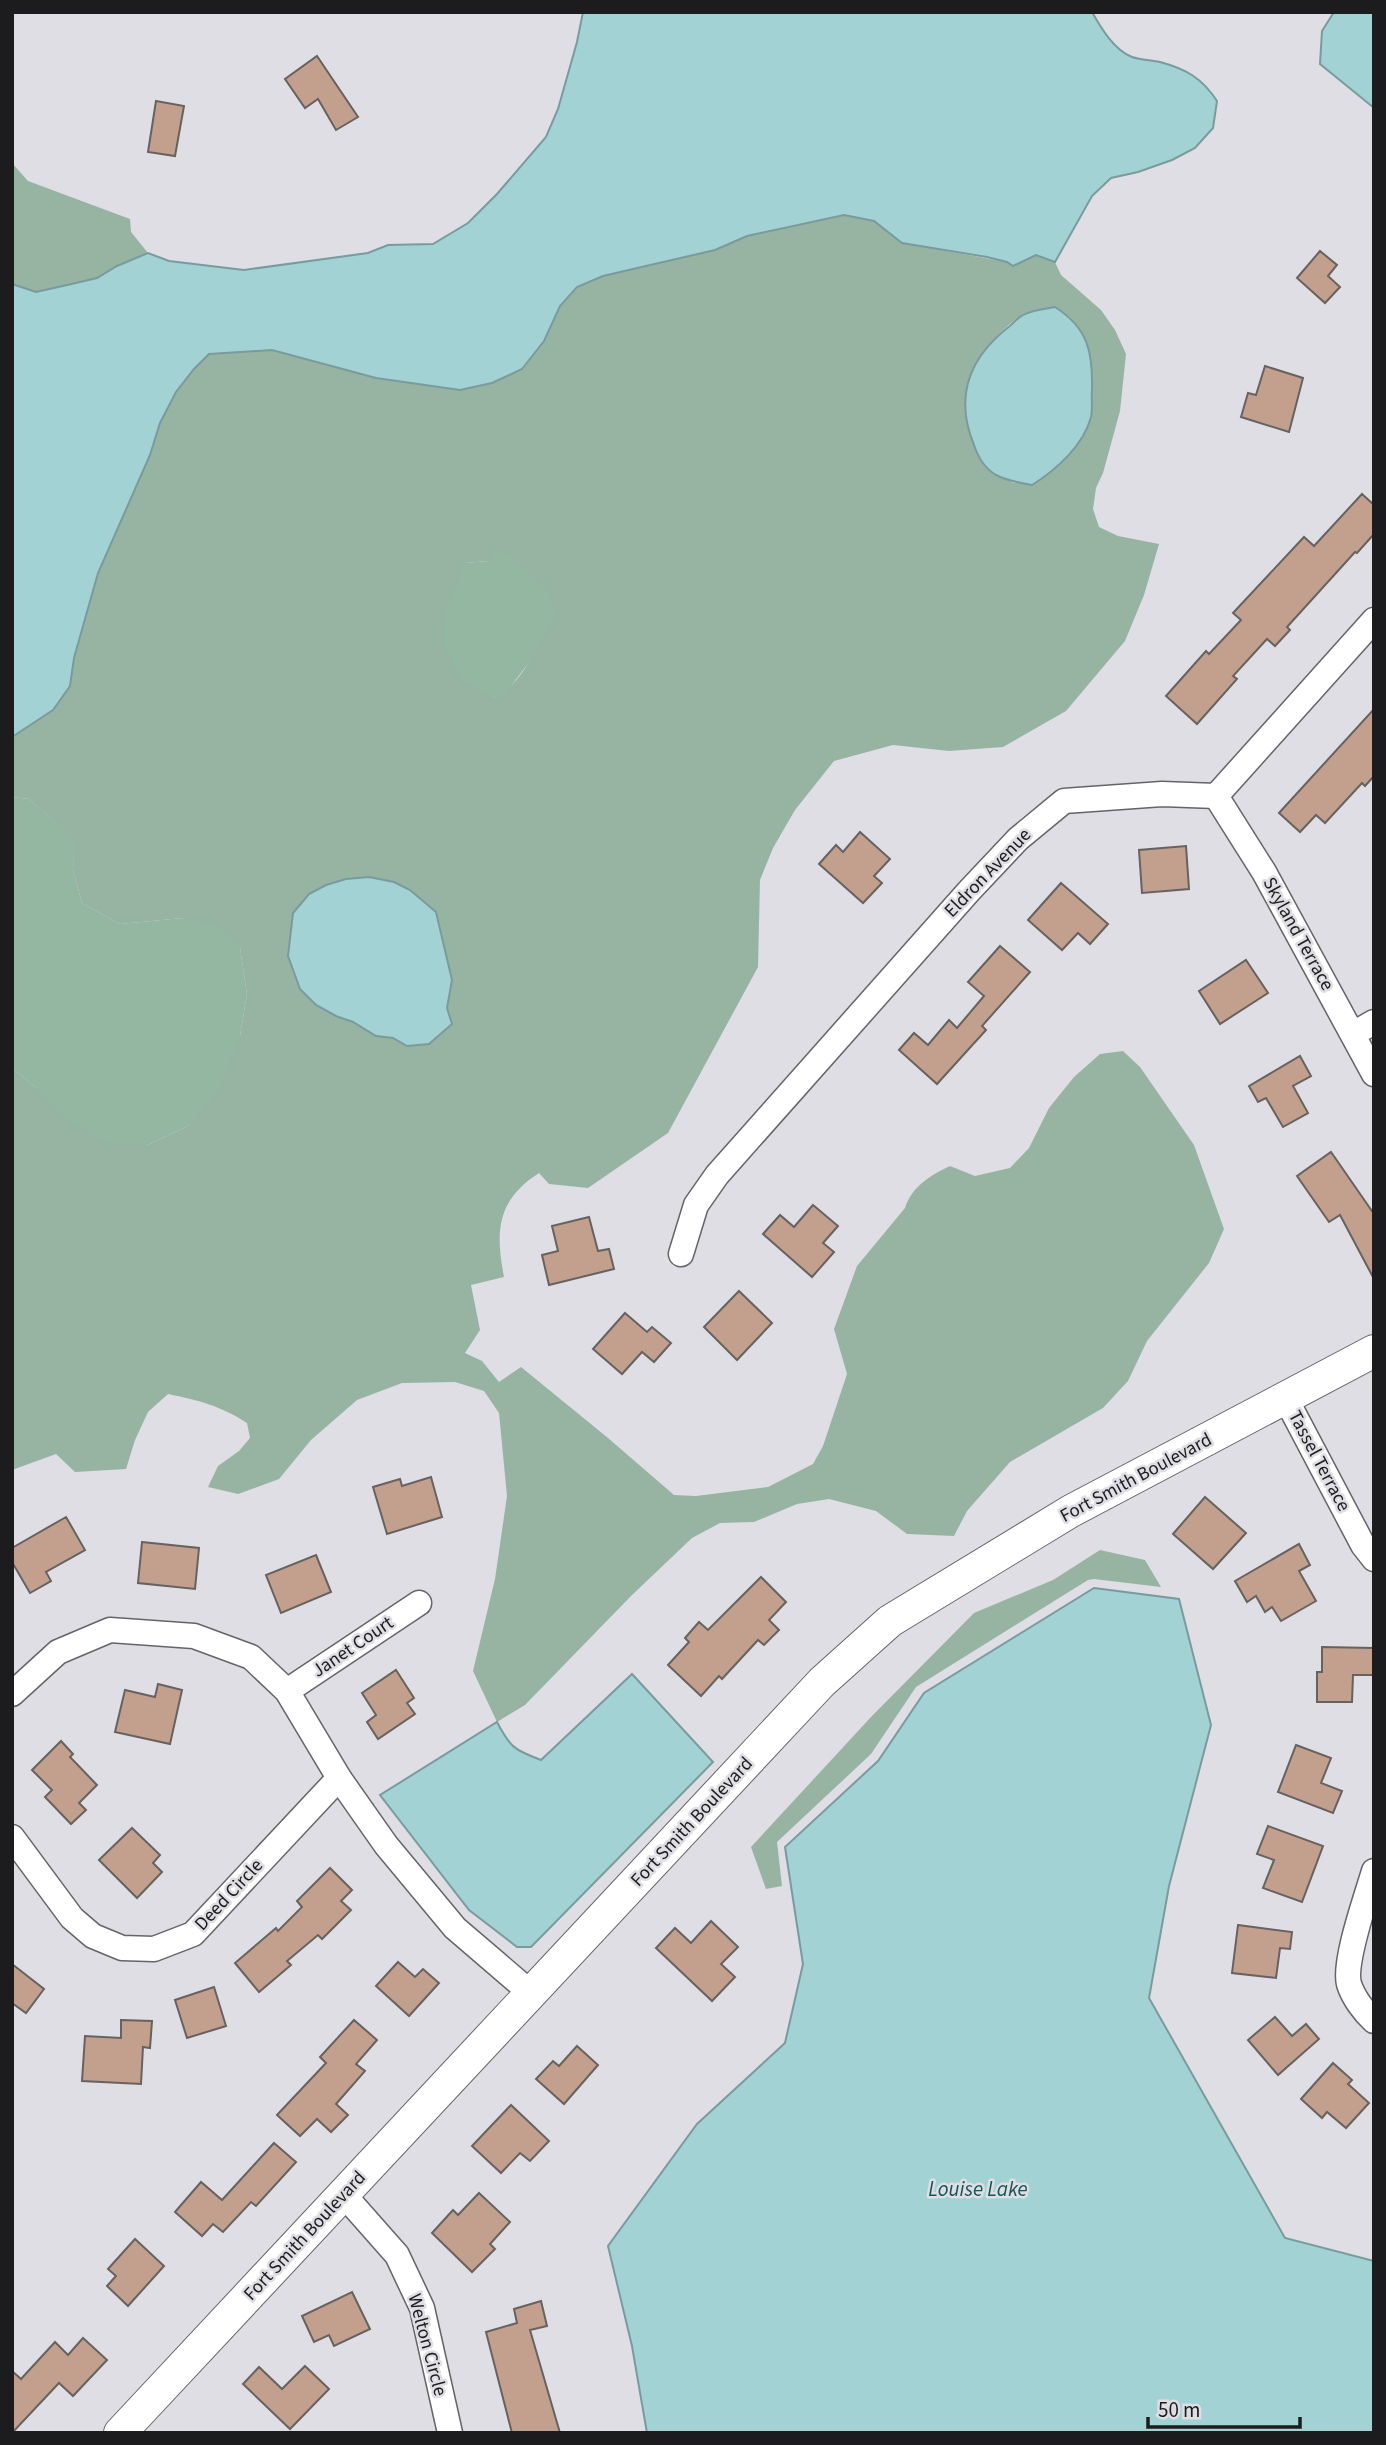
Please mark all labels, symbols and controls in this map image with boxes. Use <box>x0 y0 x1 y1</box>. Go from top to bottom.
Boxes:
street label: Eldron Avenue <box>938 822 1038 924</box>
street label: Skyland Terrace <box>1256 872 1340 996</box>
street label: Tassel Terrace <box>1281 1406 1357 1516</box>
street label: Fort Smith Boulevard <box>1055 1427 1217 1529</box>
street label: Janet Court <box>307 1609 400 1684</box>
street label: Fort Smith Boulevard <box>625 1751 759 1893</box>
street label: Deed Circle <box>189 1853 269 1937</box>
street label: Fort Smith Boulevard <box>238 2165 372 2307</box>
water label: Louise Lake <box>928 2174 1028 2204</box>
street label: Welton Circle <box>400 2291 454 2399</box>
scale bar <box>1148 2386 1300 2430</box>
text: 50 m <box>1158 2395 1200 2425</box>

